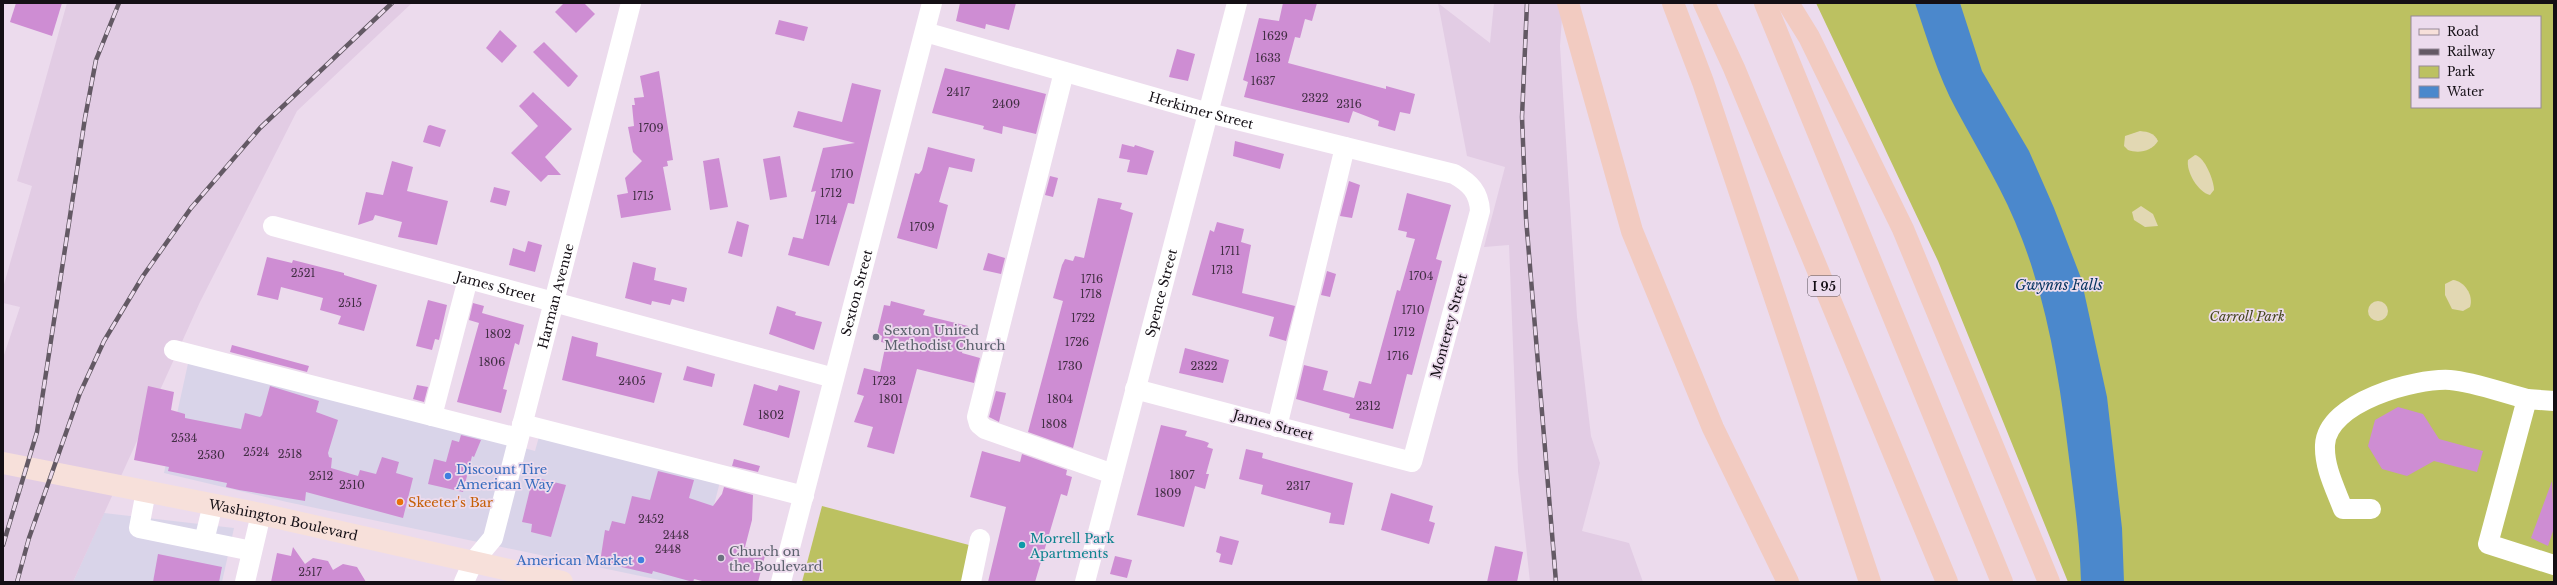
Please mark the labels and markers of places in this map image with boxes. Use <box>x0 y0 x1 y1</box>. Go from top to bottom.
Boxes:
place label: Sexton United Methodist Church <box>884 322 1006 354</box>
marker: Sexton United Methodist Church <box>871 332 881 342</box>
place label: Discount Tire American Way <box>455 461 554 493</box>
marker: Discount Tire American Way <box>443 471 453 481</box>
place label: Skeeter's Bar <box>408 494 494 511</box>
marker: Skeeter's Bar <box>395 497 405 507</box>
place label: Morrell Park Apartments <box>1029 530 1114 562</box>
marker: Morrell Park Apartments <box>1017 540 1027 550</box>
place label: Church on the Boulevard <box>729 543 823 575</box>
place label: American Market <box>516 552 633 569</box>
marker: Church on the Boulevard <box>716 553 726 563</box>
marker: American Market <box>636 555 646 565</box>

